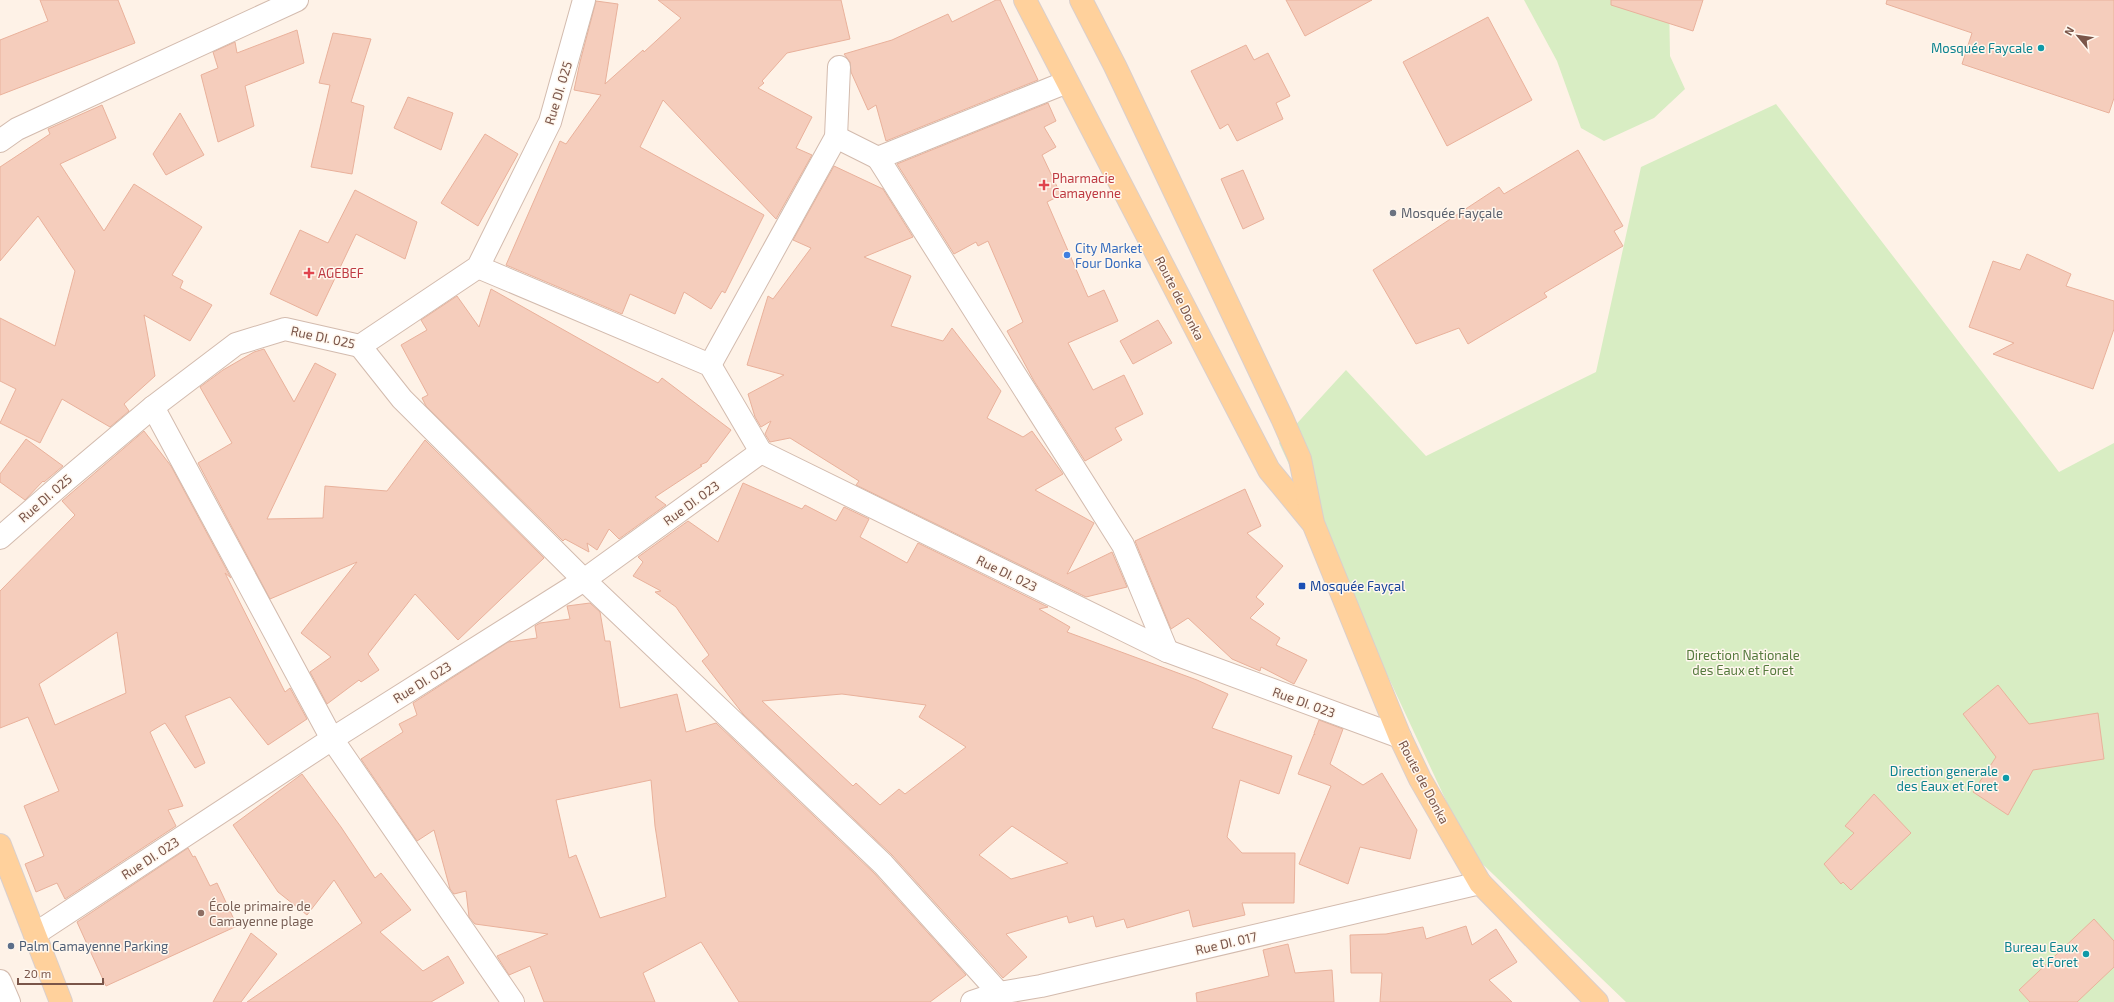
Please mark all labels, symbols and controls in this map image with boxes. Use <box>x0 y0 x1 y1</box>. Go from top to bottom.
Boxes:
north arrow <box>2058 16 2098 56</box>
text: N <box>2061 24 2076 38</box>
place label: Mosquée Faycale <box>1931 40 2033 56</box>
marker: Mosquée Faycale <box>2036 43 2046 53</box>
street label: Rue DI. 025 <box>541 59 575 127</box>
place label: Pharmacie Camayenne <box>1052 170 1121 201</box>
marker: Pharmacie Camayenne <box>1039 180 1049 190</box>
place label: Mosquée Fayçale <box>1401 205 1503 222</box>
marker: Mosquée Fayçale <box>1388 208 1398 218</box>
place label: City Market Four Donka <box>1075 240 1142 271</box>
marker: City Market Four Donka <box>1062 250 1072 260</box>
street label: Route de Donka <box>1152 253 1208 343</box>
place label: AGEBEF <box>318 265 364 281</box>
marker: AGEBEF <box>303 267 315 279</box>
street label: Rue DI. 025 <box>289 322 357 352</box>
street label: Rue DI. 025 <box>15 471 75 525</box>
street label: Rue DI. 023 <box>660 477 722 529</box>
street label: Rue DI. 023 <box>974 551 1040 595</box>
place label: Mosquée Fayçal <box>1310 578 1405 595</box>
marker: Mosquée Fayçal <box>1297 581 1307 591</box>
park label: Direction Nationale des Eaux et Foret <box>1686 647 1800 678</box>
street label: Rue DI. 023 <box>390 658 454 706</box>
street label: Rue DI. 023 <box>1270 683 1338 721</box>
street label: Route de Donka <box>1395 738 1453 826</box>
place label: Direction generale des Eaux et Foret <box>1890 763 1998 794</box>
marker: Direction generale des Eaux et Foret <box>2001 773 2011 783</box>
street label: Rue DI. 023 <box>118 833 182 883</box>
place label: École primaire de Camayenne plage <box>209 897 314 929</box>
marker: École primaire de Camayenne plage <box>196 908 206 918</box>
street label: Rue DI. 017 <box>1194 928 1259 958</box>
place label: Palm Camayenne Parking <box>19 938 168 954</box>
place label: Bureau Eaux et Foret <box>2004 939 2078 970</box>
marker: Palm Camayenne Parking <box>6 941 16 951</box>
marker: Bureau Eaux et Foret <box>2081 949 2091 959</box>
scale bar <box>18 960 103 986</box>
text: 20 m <box>24 966 51 980</box>

